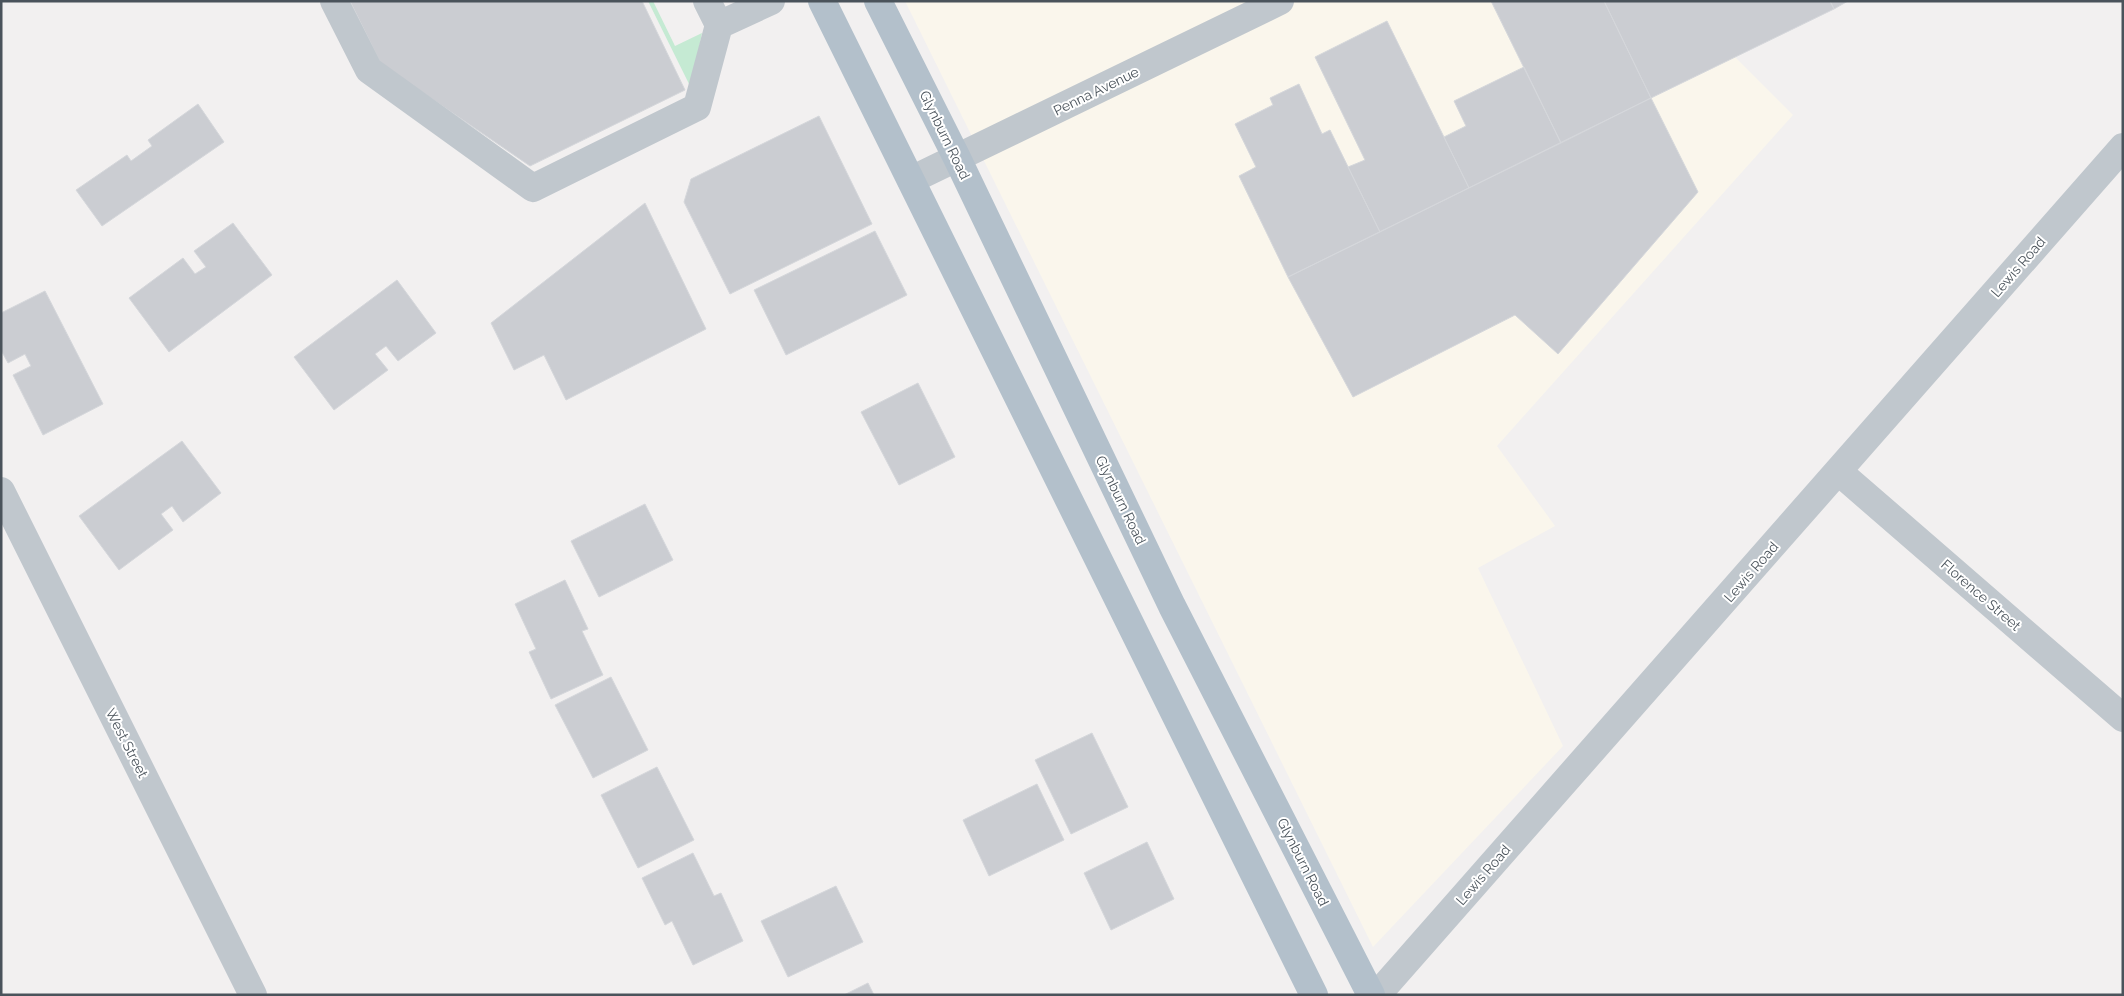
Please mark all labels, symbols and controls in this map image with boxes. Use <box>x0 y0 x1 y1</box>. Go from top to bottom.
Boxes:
street label: Penna Avenue <box>1051 63 1141 119</box>
street label: Glynburn Road <box>917 88 973 182</box>
street label: Lewis Road <box>1988 234 2048 300</box>
street label: Glynburn Road <box>1093 453 1149 547</box>
street label: Lewis Road <box>1721 539 1781 605</box>
street label: Florence Street <box>1938 556 2024 634</box>
street label: West Street <box>103 706 151 781</box>
street label: Glynburn Road <box>1274 815 1332 909</box>
street label: Lewis Road <box>1453 842 1513 908</box>

